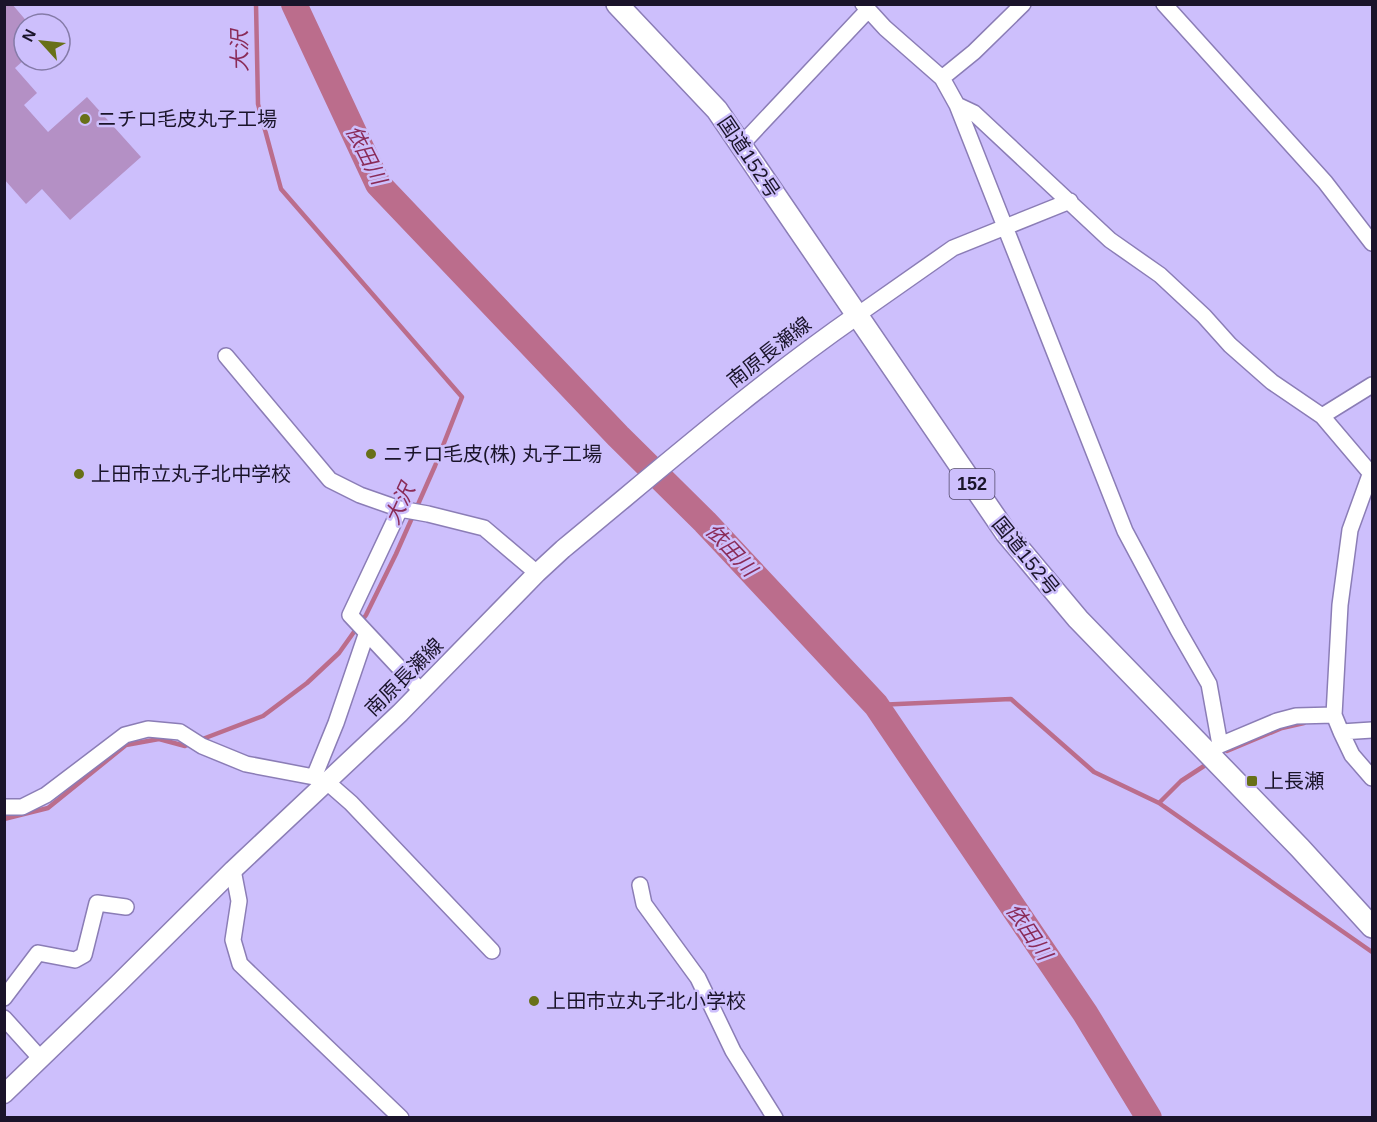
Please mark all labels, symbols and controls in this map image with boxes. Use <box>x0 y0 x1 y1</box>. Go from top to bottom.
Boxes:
north arrow <box>12 12 72 72</box>
text: N <box>19 26 39 44</box>
water label: 大沢 <box>228 27 251 72</box>
place label: ニチロ毛皮丸子工場 <box>97 108 277 130</box>
marker: ニチロ毛皮丸子工場 <box>78 112 92 126</box>
street label: 国道152号 <box>714 112 784 202</box>
water label: 依田川 <box>342 121 392 190</box>
street label: 南原長瀬線 <box>723 313 815 391</box>
place label: ニチロ毛皮(株) 丸子工場 <box>383 443 602 465</box>
marker: ニチロ毛皮(株) 丸子工場 <box>364 447 378 461</box>
place label: 上田市立丸子北中学校 <box>91 463 291 485</box>
marker: 上田市立丸子北中学校 <box>72 467 86 481</box>
road number: 152 <box>950 469 994 499</box>
water label: 大沢 <box>380 477 420 528</box>
street label: 国道152号 <box>988 513 1064 599</box>
water label: 依田川 <box>701 519 763 582</box>
street label: 南原長瀬線 <box>361 634 447 720</box>
place label: 上長瀬 <box>1264 770 1324 792</box>
marker: 上長瀬 <box>1245 774 1259 788</box>
water label: 依田川 <box>1002 899 1058 966</box>
place label: 上田市立丸子北小学校 <box>546 990 746 1012</box>
marker: 上田市立丸子北小学校 <box>527 994 541 1008</box>

